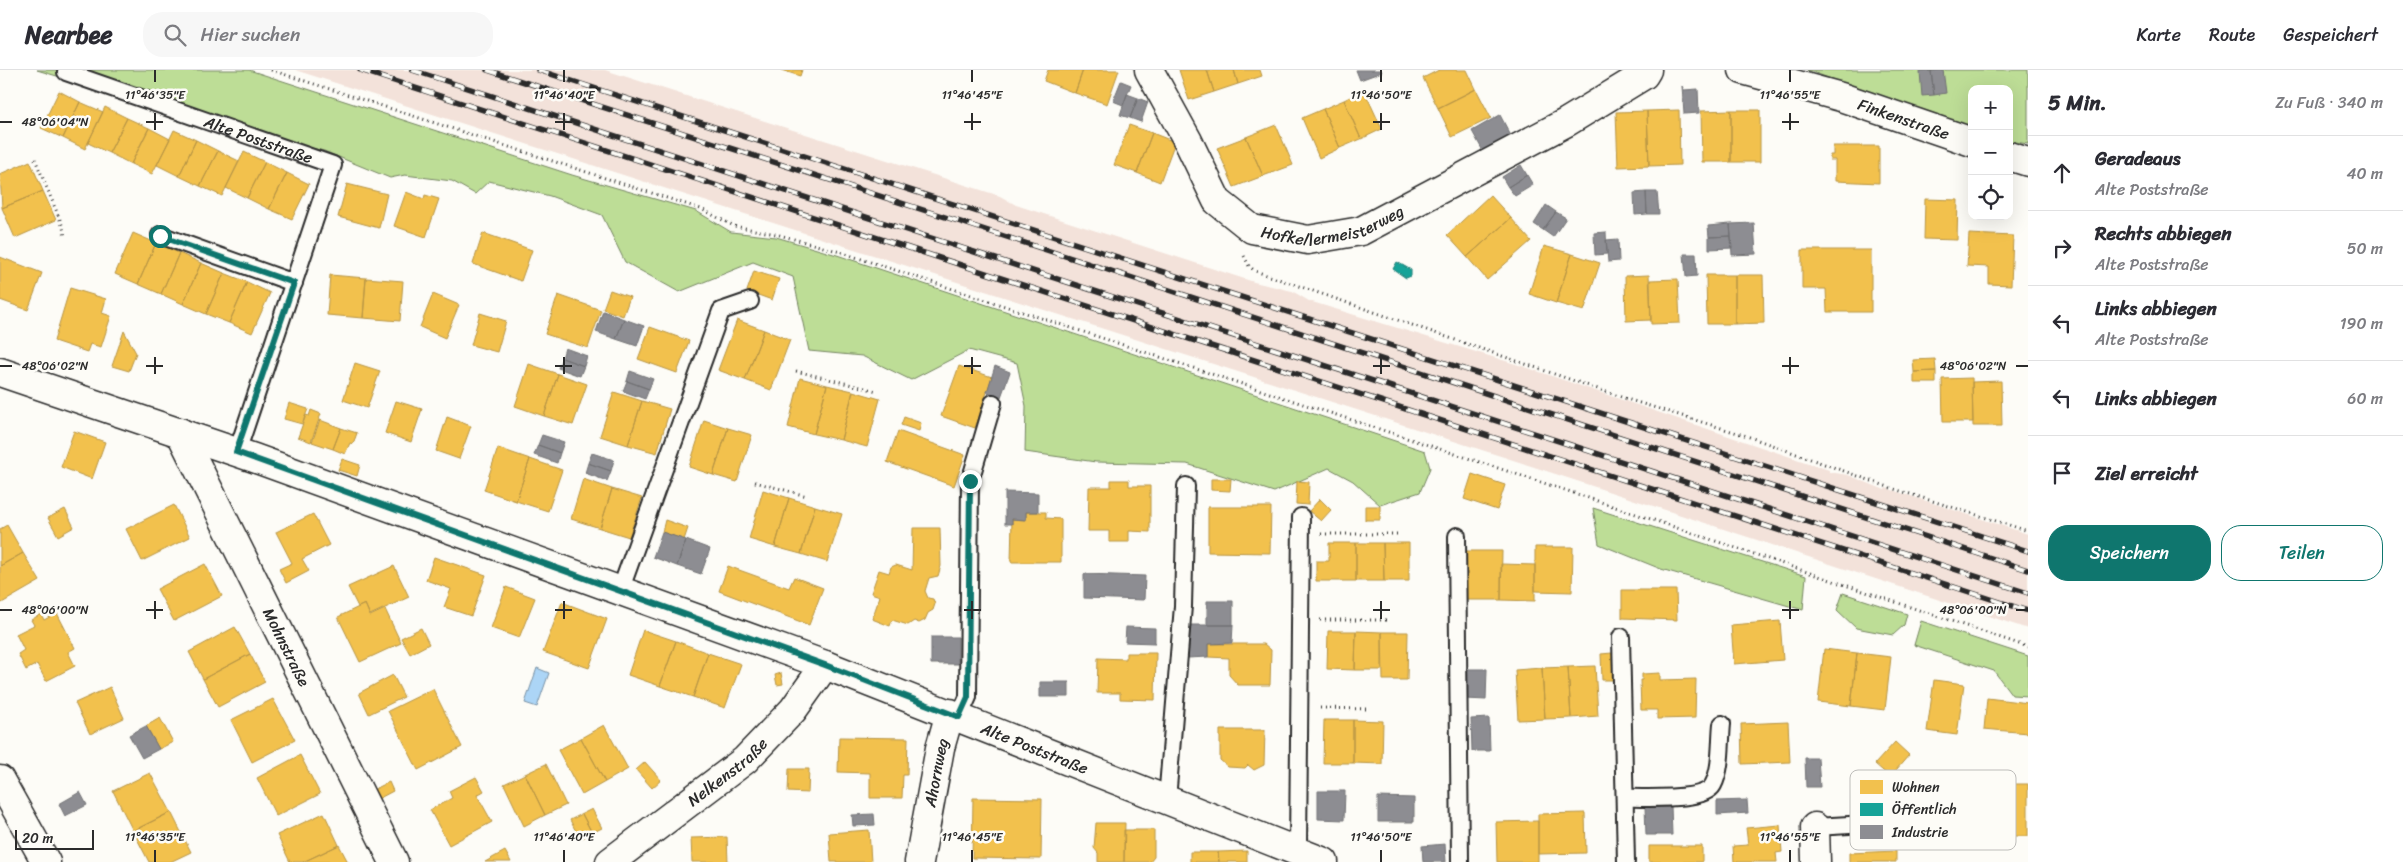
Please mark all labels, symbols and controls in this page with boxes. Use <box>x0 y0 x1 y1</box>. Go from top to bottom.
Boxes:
search box <box>143 12 493 57</box>
text: Nearbee <box>25 14 113 56</box>
text: Hier suchen <box>201 18 300 51</box>
text: Karte <box>2136 19 2181 51</box>
text: Route <box>2209 19 2255 51</box>
text: Gespeichert <box>2283 19 2378 51</box>
icon: search <box>161 21 189 49</box>
text: 11°46'35"E <box>125 84 186 106</box>
text: 11°46'40"E <box>534 84 596 106</box>
text: 11°46'45"E <box>942 84 1004 106</box>
text: 11°46'50"E <box>1351 84 1413 106</box>
text: 11°46'55"E <box>1760 84 1822 106</box>
text: 5 Min. <box>2048 84 2107 122</box>
map controls <box>1968 85 2013 220</box>
button: + <box>1968 85 2013 130</box>
text: Zu Fuß · 340 m <box>2275 88 2383 117</box>
street label: Finkenstraße <box>1854 90 1953 148</box>
street label: Alte Poststraße <box>199 107 317 172</box>
text: 48°06'04"N <box>21 111 89 133</box>
button: − <box>1968 130 2013 175</box>
text: Geradeaus <box>2095 142 2181 175</box>
icon: ahead <box>2048 159 2076 187</box>
text: 40 m <box>2346 159 2383 188</box>
button: locate <box>1968 175 2013 220</box>
text: Alte Poststraße <box>2095 175 2209 204</box>
street label: Hofkellermeisterweg <box>1259 197 1409 255</box>
text: Rechts abbiegen <box>2095 217 2232 250</box>
route start <box>149 225 172 248</box>
icon: right <box>2048 234 2076 262</box>
text: 50 m <box>2347 234 2383 263</box>
text: Alte Poststraße <box>2095 250 2209 279</box>
text: Links abbiegen <box>2095 292 2217 325</box>
icon: left <box>2048 309 2076 337</box>
text: 190 m <box>2340 309 2383 338</box>
text: Alte Poststraße <box>2095 325 2209 354</box>
text: 48°06'02"N <box>22 355 89 377</box>
text: 48°06'02"N <box>1940 355 2007 377</box>
text: Links abbiegen <box>2095 382 2217 415</box>
icon: left <box>2048 384 2076 412</box>
text: 60 m <box>2347 384 2383 413</box>
text: Ziel erreicht <box>2095 457 2198 490</box>
icon: arrive <box>2048 459 2076 487</box>
route end <box>959 470 982 493</box>
button: Speichern <box>2048 525 2211 581</box>
button: Teilen <box>2221 525 2383 581</box>
text: 48°06'00"N <box>21 599 89 621</box>
text: 48°06'00"N <box>1939 599 2007 621</box>
street label: Mohnstraße <box>255 603 319 692</box>
street label: Alte Poststraße <box>975 714 1093 783</box>
street label: Nelkenstraße <box>681 730 775 814</box>
street label: Ahornweg <box>915 735 957 810</box>
legend <box>1850 770 2016 850</box>
text: Wohnen <box>1892 775 1940 800</box>
text: Öffentlich <box>1892 797 1957 822</box>
text: Industrie <box>1891 820 1948 845</box>
text: 20 m <box>22 826 53 851</box>
text: 11°46'35"E <box>125 826 186 848</box>
text: 11°46'40"E <box>534 826 596 848</box>
text: 11°46'45"E <box>942 826 1004 848</box>
text: 11°46'50"E <box>1351 826 1413 848</box>
text: 11°46'55"E <box>1760 826 1822 848</box>
scale bar <box>15 827 94 850</box>

